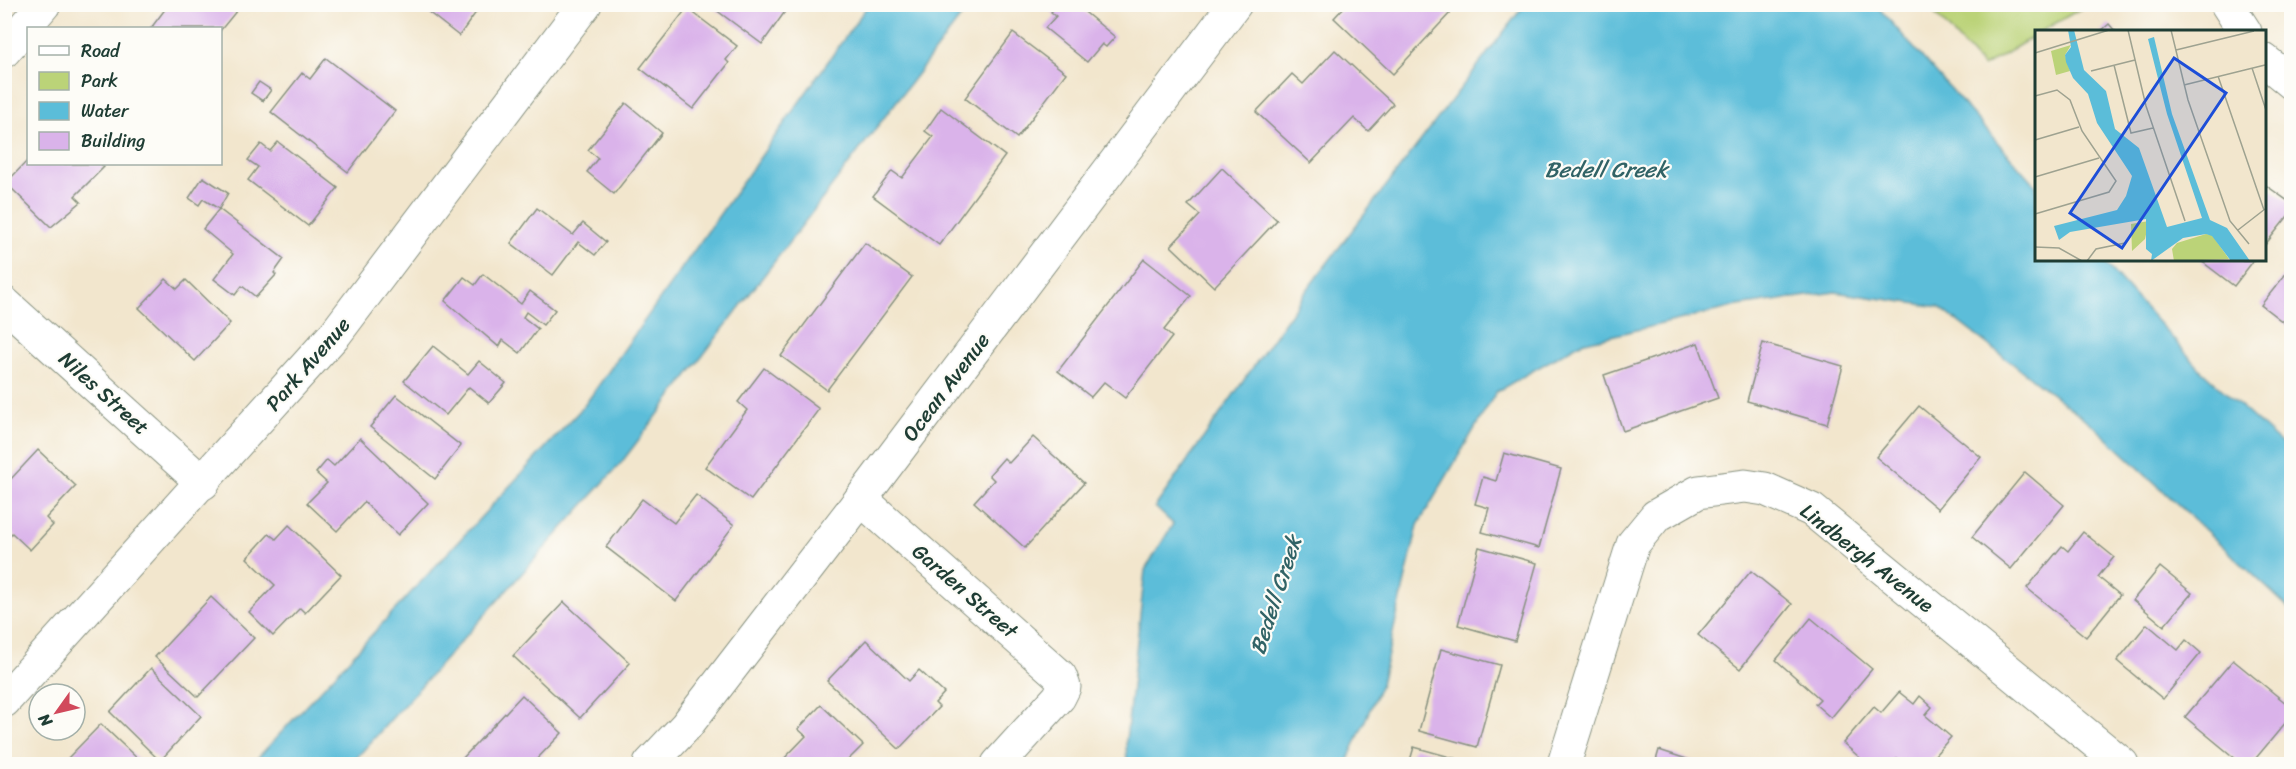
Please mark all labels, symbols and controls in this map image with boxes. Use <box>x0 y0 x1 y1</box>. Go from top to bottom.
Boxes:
legend <box>27 27 222 165</box>
inset map <box>2035 30 2266 261</box>
text: Road <box>81 35 121 67</box>
text: Park <box>81 65 118 97</box>
text: Water <box>81 95 130 127</box>
text: Building <box>81 125 145 157</box>
water label: Bedell Creek <box>1545 150 1671 189</box>
street label: Park Avenue <box>256 308 361 420</box>
street label: Ocean Avenue <box>892 324 1000 450</box>
street label: Niles Street <box>49 341 159 445</box>
street label: Lindbergh Avenue <box>1791 493 1943 623</box>
water label: Bedell Creek <box>1238 528 1314 660</box>
street label: Garden Street <box>903 534 1028 649</box>
north arrow <box>27 682 87 742</box>
text: N <box>29 707 61 734</box>

